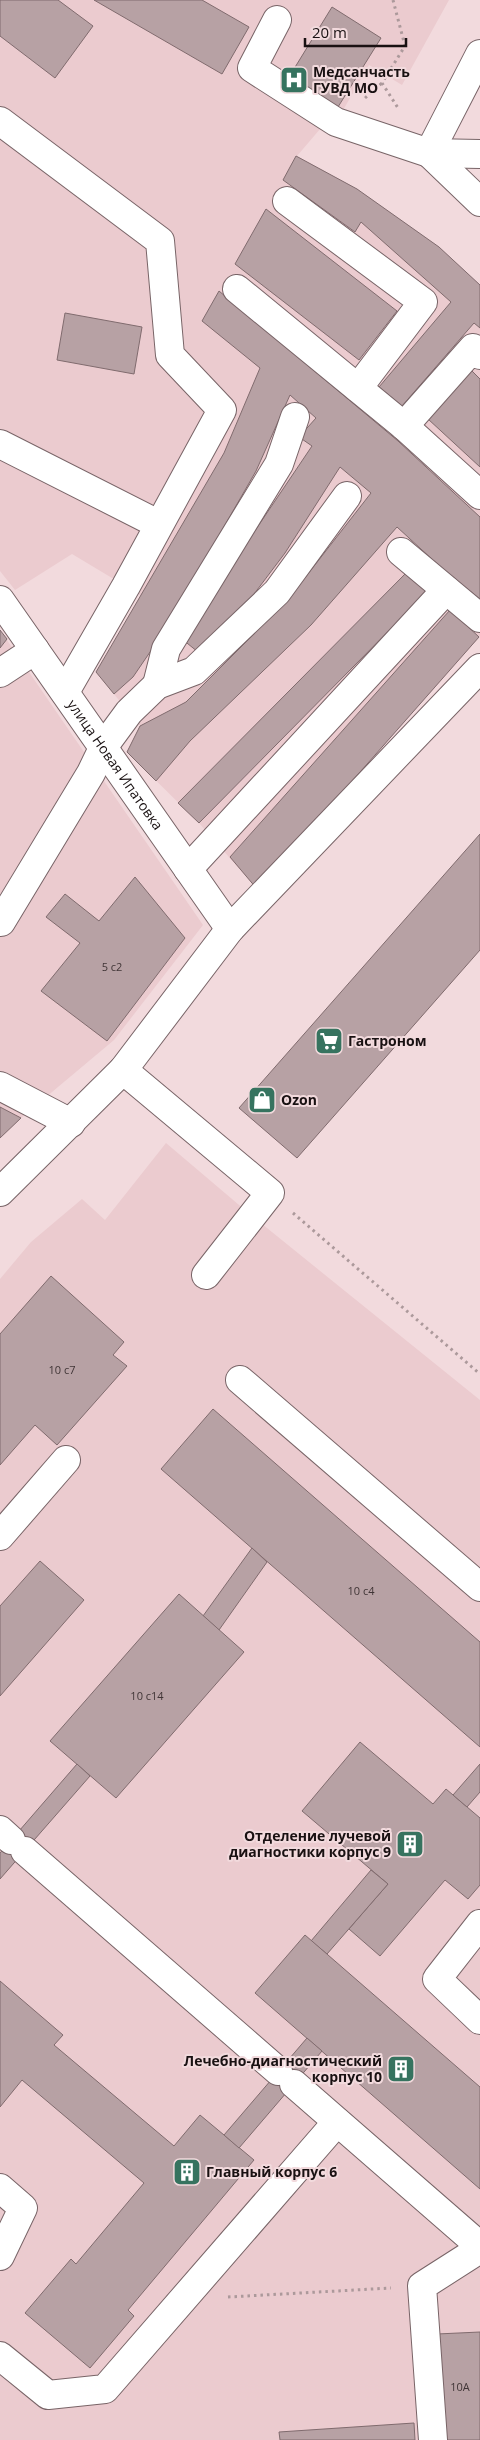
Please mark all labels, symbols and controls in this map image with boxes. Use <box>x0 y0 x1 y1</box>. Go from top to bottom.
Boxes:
scale bar <box>305 15 406 47</box>
text: 20 m <box>312 22 347 42</box>
place label: Медсанчасть ГУВД МО <box>313 62 410 97</box>
hospital icon: Медсанчасть ГУВД МО <box>279 65 309 95</box>
street label: улица Новая Ипатовка <box>63 695 168 834</box>
house number: 5 с2 <box>102 959 122 974</box>
supermarket icon: Гастроном <box>314 1026 344 1056</box>
place label: Гастроном <box>348 1031 427 1050</box>
shop icon: Ozon <box>247 1085 277 1115</box>
place label: Ozon <box>281 1090 317 1109</box>
house number: 10 с7 <box>49 1362 76 1377</box>
house number: 10 с4 <box>348 1583 375 1598</box>
house number: 10 с14 <box>130 1688 164 1703</box>
place label: Отделение лучевой диагностики корпус 9 <box>229 1826 391 1861</box>
building icon: Отделение лучевой диагностики корпус 9 <box>395 1829 425 1859</box>
place label: Лечебно-диагностический корпус 10 <box>184 2051 382 2086</box>
building icon: Лечебно-диагностический корпус 10 <box>386 2054 416 2084</box>
building icon: Главный корпус 6 <box>172 2157 202 2187</box>
place label: Главный корпус 6 <box>206 2162 337 2181</box>
house number: 10А <box>450 2379 470 2394</box>

